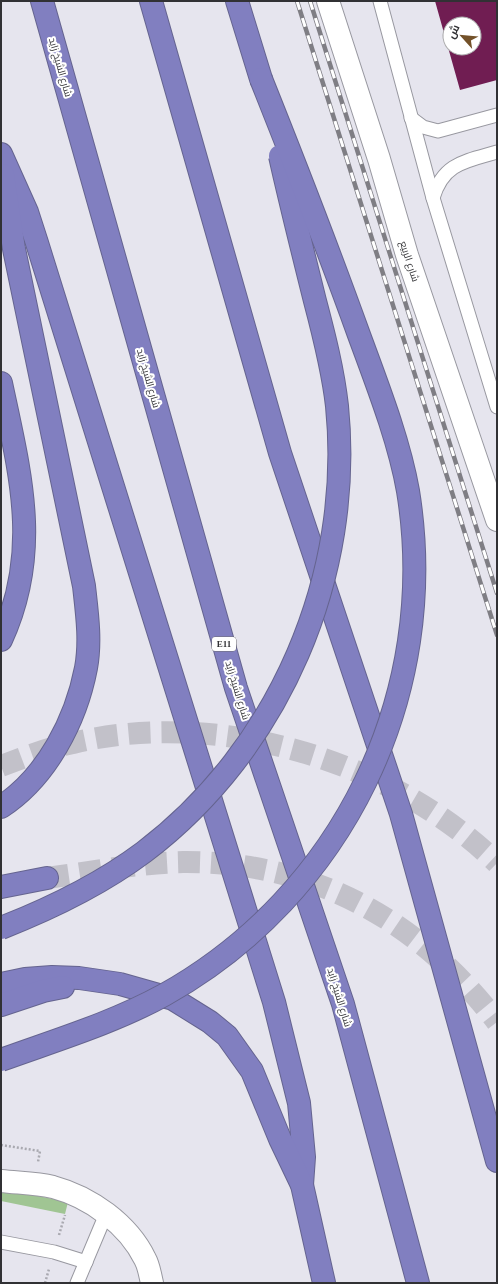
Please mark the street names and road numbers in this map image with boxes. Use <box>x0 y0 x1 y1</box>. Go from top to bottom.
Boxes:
street label: شارع الشيخ زايد <box>46 36 74 98</box>
street label: شارع الربيع <box>397 239 421 283</box>
street label: شارع الشيخ زايد <box>134 347 162 409</box>
road number: E11 <box>212 637 236 651</box>
street label: شارع الشيخ زايد <box>222 659 252 721</box>
street label: شارع الشيخ زايد <box>324 966 354 1028</box>

